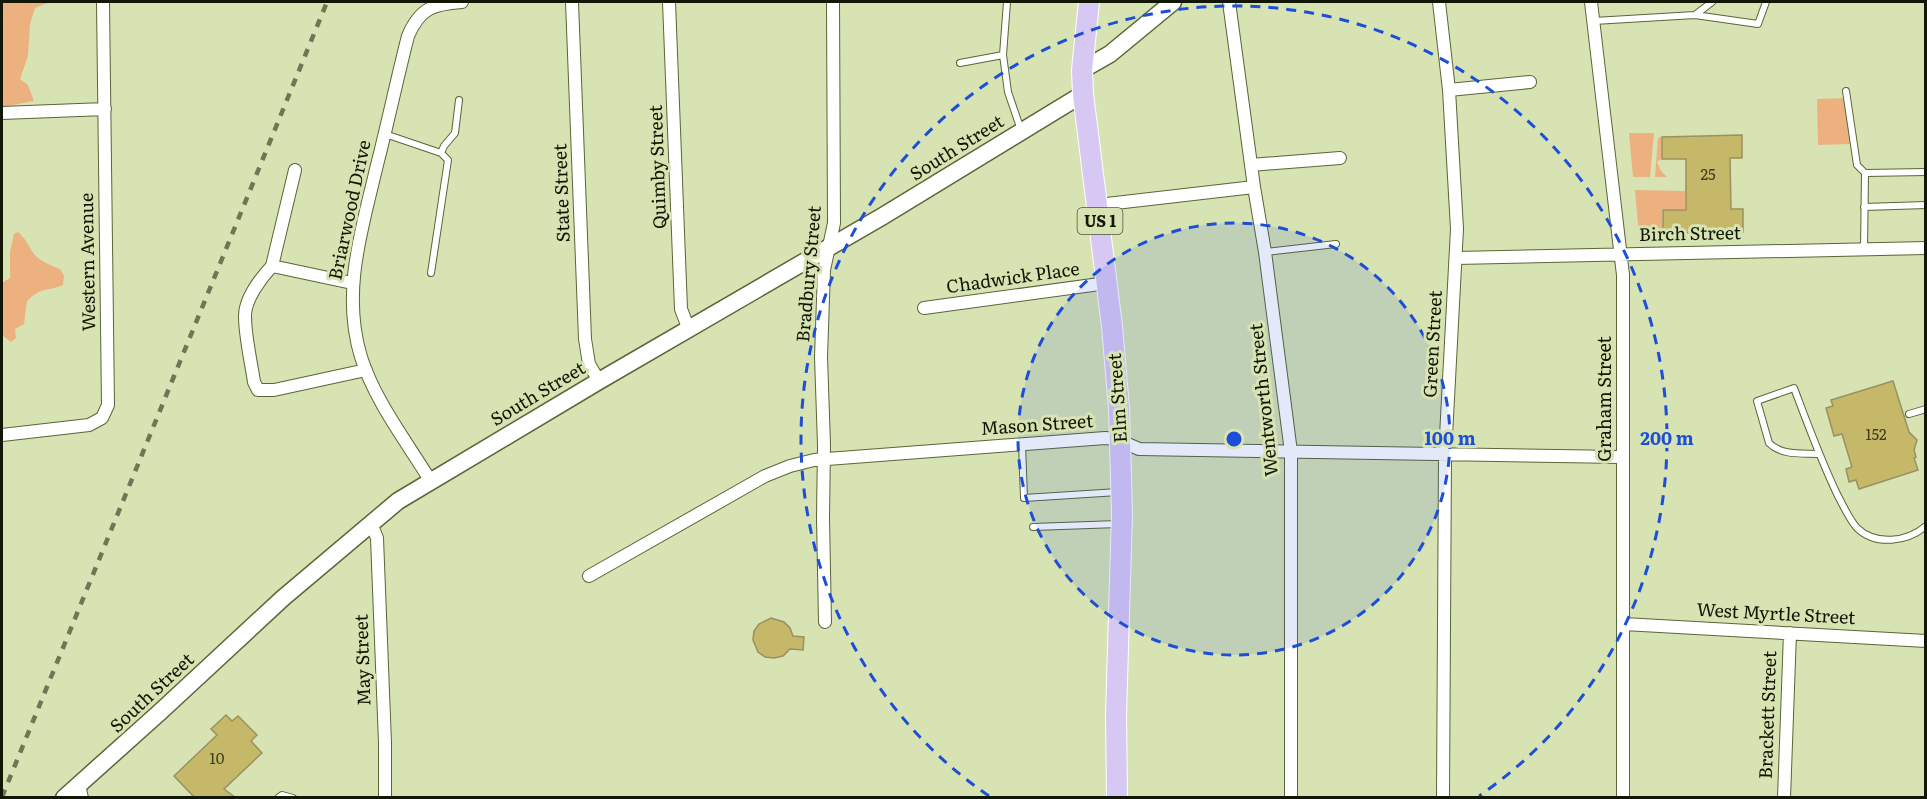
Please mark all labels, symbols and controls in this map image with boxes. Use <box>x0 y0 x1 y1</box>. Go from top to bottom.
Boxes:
street label: Quimby Street <box>641 104 672 230</box>
street label: South Street <box>904 107 1009 186</box>
street label: Briarwood Drive <box>320 137 377 282</box>
street label: State Street <box>545 143 576 243</box>
house number: 25 <box>1700 162 1716 185</box>
street label: Western Avenue <box>72 192 101 332</box>
street label: Bradbury Street <box>788 204 827 343</box>
road number: US 1 <box>1078 208 1122 234</box>
street label: Birch Street <box>1639 218 1742 247</box>
street label: Chadwick Place <box>944 254 1081 299</box>
street label: Green Street <box>1415 289 1448 398</box>
street label: Wentworth Street <box>1241 322 1284 478</box>
street label: Graham Street <box>1590 335 1617 462</box>
street label: Elm Street <box>1100 352 1133 444</box>
street label: South Street <box>485 353 590 432</box>
street label: Mason Street <box>980 406 1095 441</box>
house number: 152 <box>1865 422 1887 445</box>
text: 100 m <box>1424 424 1476 451</box>
text: 200 m <box>1640 424 1694 451</box>
centre of rings <box>1224 429 1244 449</box>
street label: West Myrtle Street <box>1696 595 1857 630</box>
street label: May Street <box>346 613 377 706</box>
street label: South Street <box>103 645 200 738</box>
street label: Brackett Street <box>1751 650 1782 780</box>
house number: 10 <box>210 746 225 769</box>

